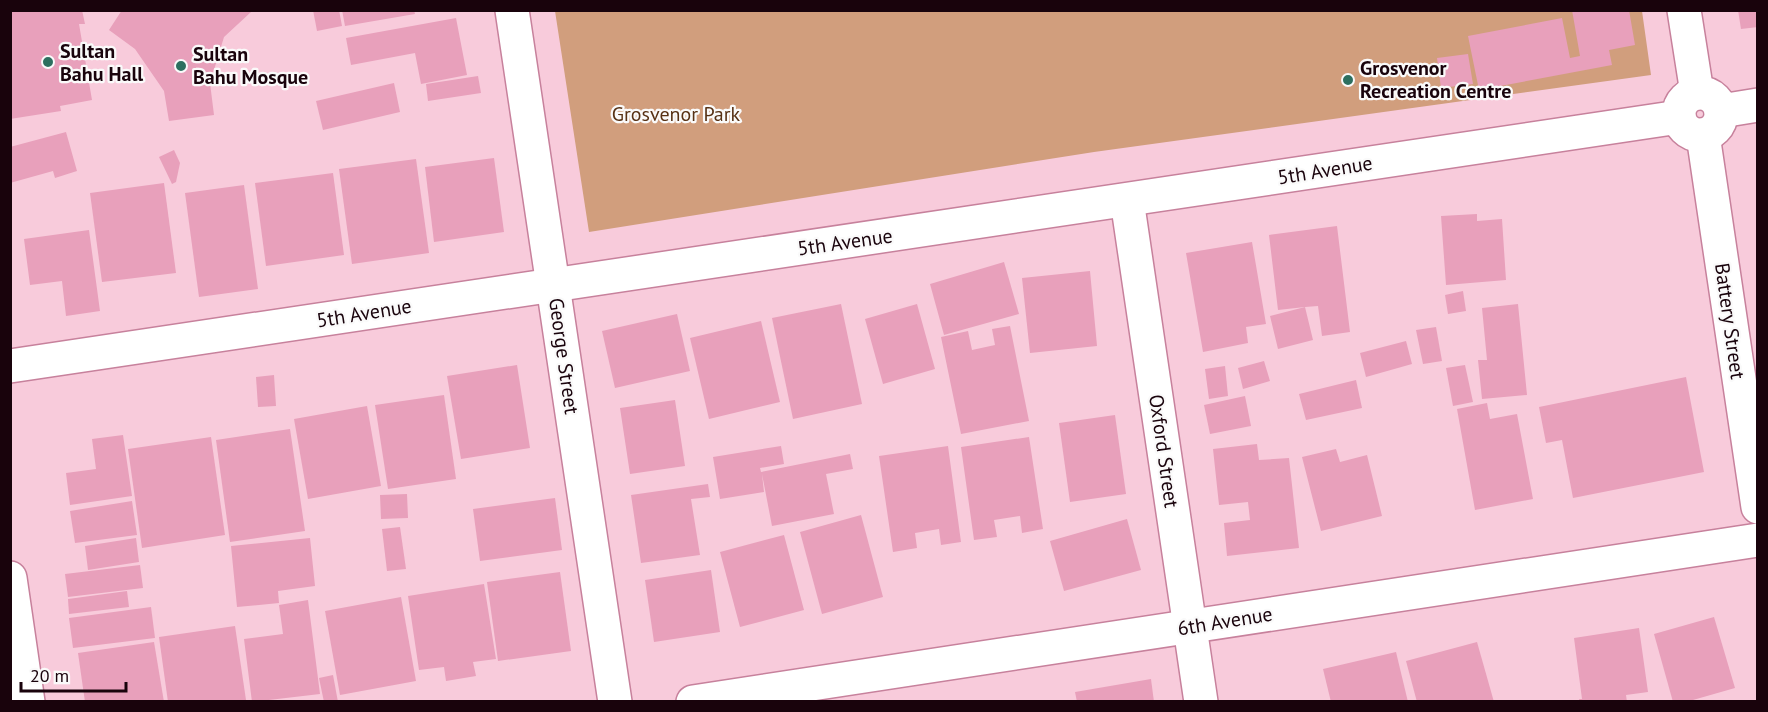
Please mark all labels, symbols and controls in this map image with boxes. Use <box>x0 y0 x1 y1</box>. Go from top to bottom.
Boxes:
place label: Sultan Bahu Hall <box>60 38 143 87</box>
place label: Sultan Bahu Mosque <box>193 41 308 90</box>
marker: Sultan Bahu Hall <box>41 55 55 69</box>
place label: Grosvenor Recreation Centre <box>1360 55 1511 104</box>
marker: Sultan Bahu Mosque <box>174 59 188 73</box>
marker: Grosvenor Recreation Centre <box>1341 73 1355 87</box>
park label: Grosvenor Park <box>612 101 741 127</box>
street label: 5th Avenue <box>1276 150 1374 190</box>
street label: 5th Avenue <box>796 222 894 262</box>
street label: Battery Street <box>1709 261 1751 381</box>
street label: 5th Avenue <box>315 293 413 333</box>
street label: George Street <box>543 296 585 416</box>
street label: Oxford Street <box>1143 393 1185 510</box>
street label: 6th Avenue <box>1176 601 1274 641</box>
scale bar <box>21 655 126 693</box>
text: 20 m <box>30 664 69 687</box>

